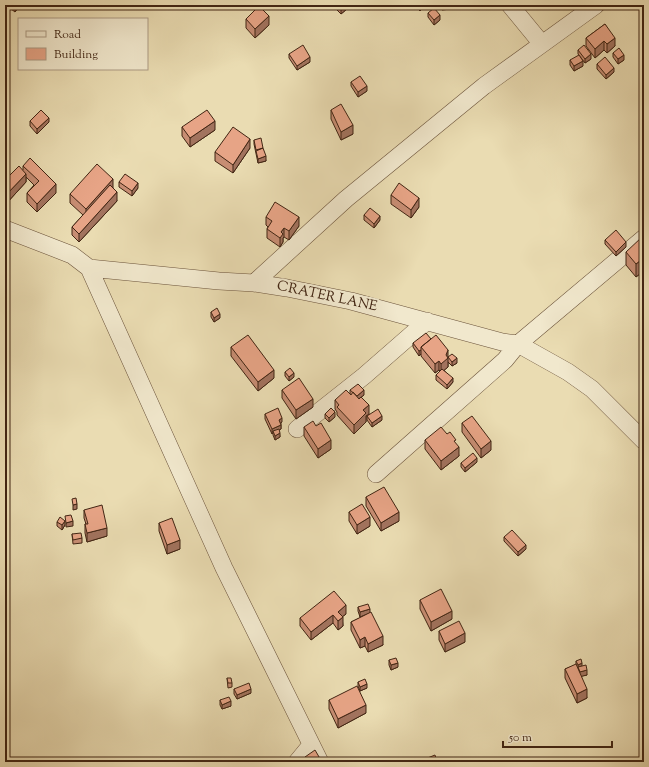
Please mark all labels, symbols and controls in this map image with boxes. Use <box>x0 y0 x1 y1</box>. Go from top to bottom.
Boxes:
legend <box>18 18 148 70</box>
text: Road <box>54 26 81 44</box>
text: Building <box>54 46 98 64</box>
street label: CRATER LANE <box>275 277 380 318</box>
scale bar <box>503 723 612 749</box>
text: 50 m <box>508 729 532 747</box>

